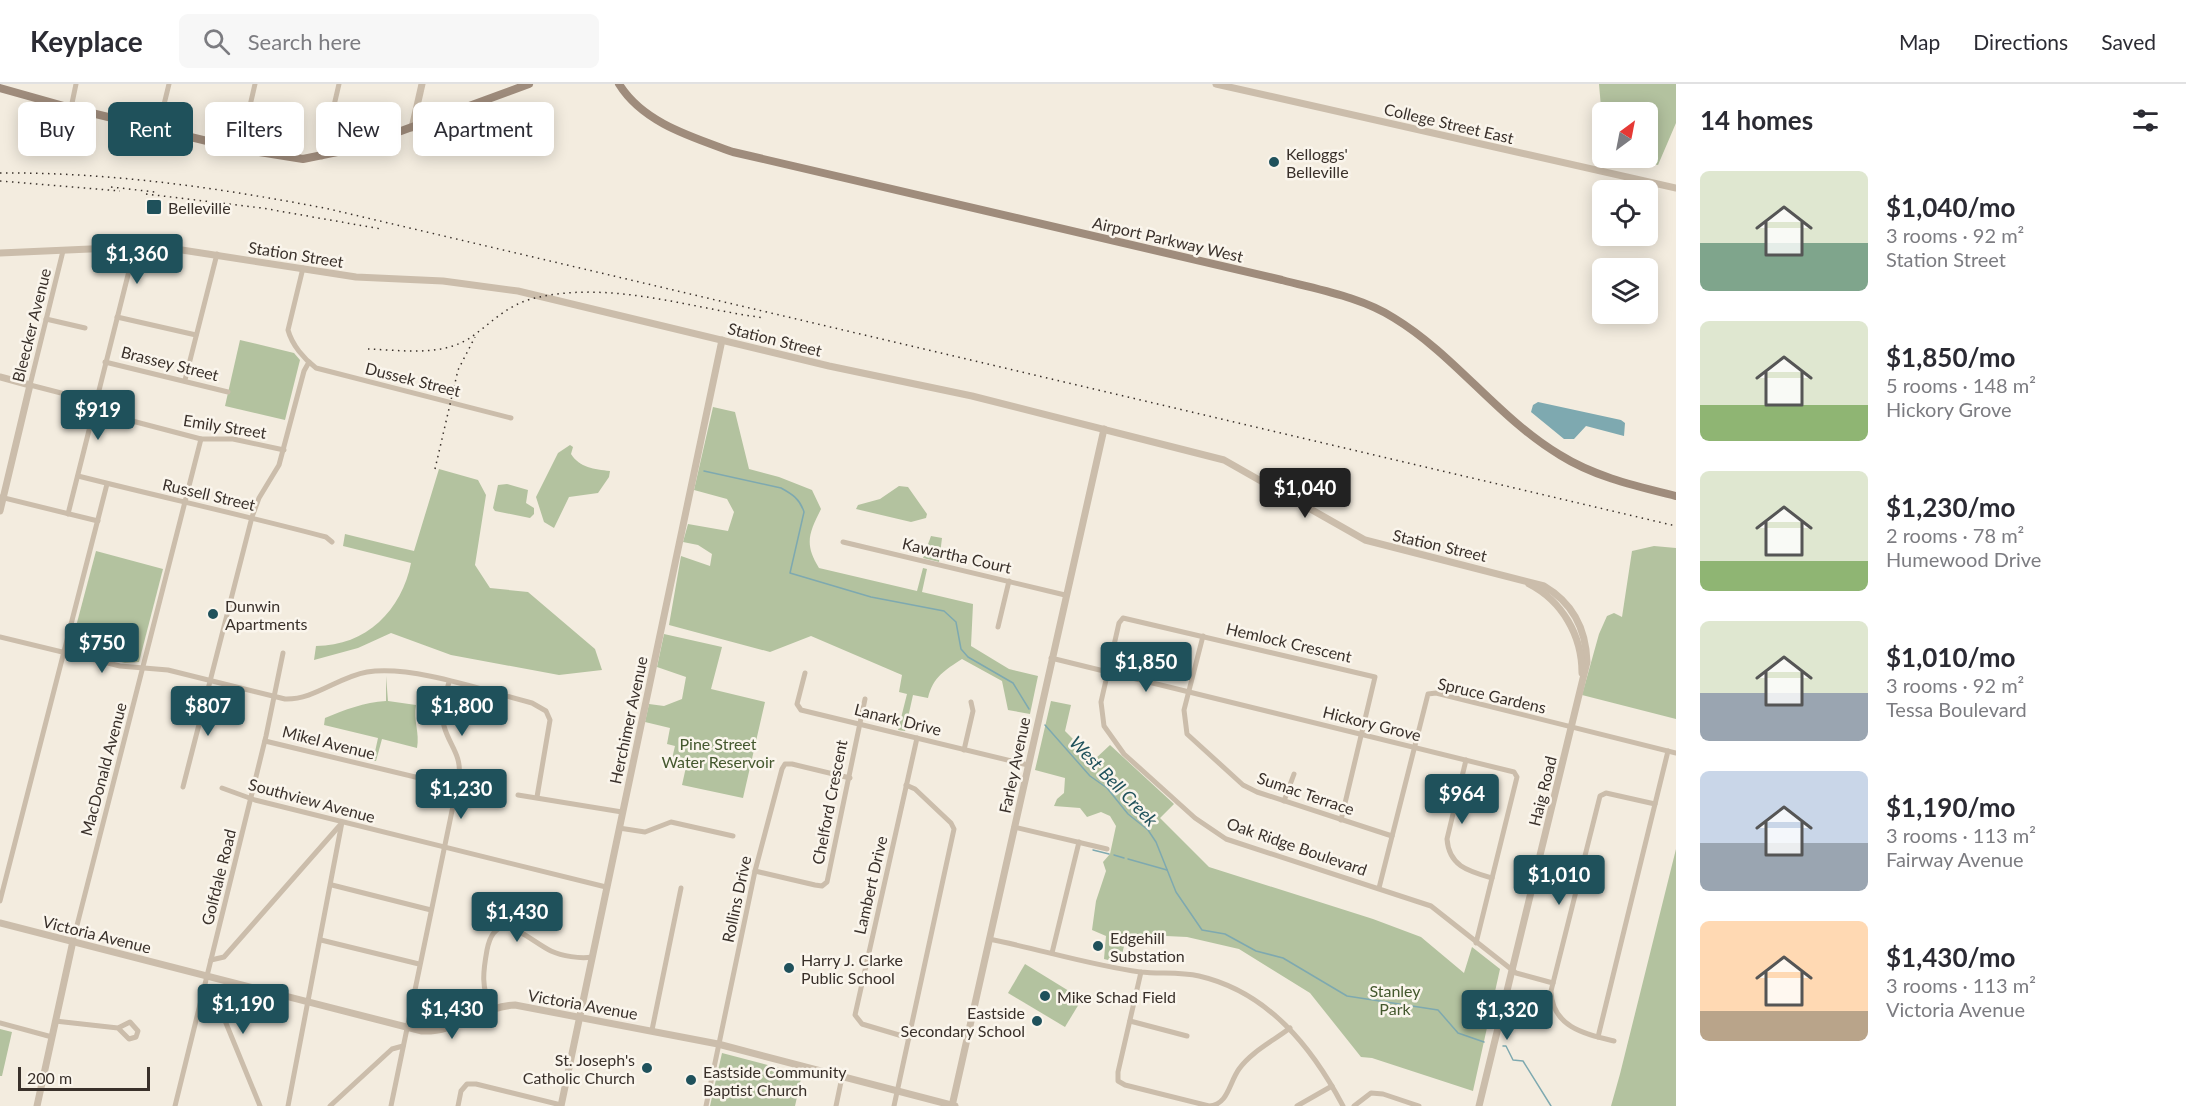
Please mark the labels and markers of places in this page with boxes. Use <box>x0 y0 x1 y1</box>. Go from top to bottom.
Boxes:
place label: Kelloggs' Belleville <box>1286 144 1349 181</box>
marker: Kelloggs' Belleville <box>1267 155 1281 169</box>
marker: Belleville <box>145 198 163 216</box>
place label: Belleville <box>168 198 231 217</box>
pin: $1,360 <box>88 234 186 285</box>
pin: $919 <box>62 390 134 441</box>
pin: $1,040 <box>1256 468 1354 519</box>
place label: Dunwin Apartments <box>225 596 307 633</box>
marker: Dunwin Apartments <box>206 607 220 621</box>
pin: $750 <box>66 623 138 674</box>
pin: $1,850 <box>1097 642 1195 693</box>
pin: $807 <box>172 686 244 737</box>
pin: $1,800 <box>413 686 511 737</box>
pin: $1,230 <box>412 769 510 820</box>
pin: $964 <box>1426 774 1498 825</box>
pin: $1,010 <box>1510 855 1608 906</box>
pin: $1,430 <box>468 892 566 943</box>
place label: Edgehill Substation <box>1110 928 1185 965</box>
marker: Edgehill Substation <box>1091 939 1105 953</box>
place label: Harry J. Clarke Public School <box>801 950 903 987</box>
marker: Harry J. Clarke Public School <box>782 961 796 975</box>
pin: $1,190 <box>194 984 292 1035</box>
place label: Mike Schad Field <box>1057 987 1176 1006</box>
pin: $1,430 <box>403 989 501 1040</box>
marker: Mike Schad Field <box>1038 989 1052 1003</box>
pin: $1,320 <box>1458 990 1556 1041</box>
place label: Eastside Secondary School <box>901 1003 1025 1040</box>
marker: Eastside Secondary School <box>1030 1014 1044 1028</box>
place label: St. Joseph's Catholic Church <box>523 1050 635 1087</box>
marker: St. Joseph's Catholic Church <box>640 1061 654 1075</box>
place label: Eastside Community Baptist Church <box>703 1062 847 1099</box>
marker: Eastside Community Baptist Church <box>684 1073 698 1087</box>

